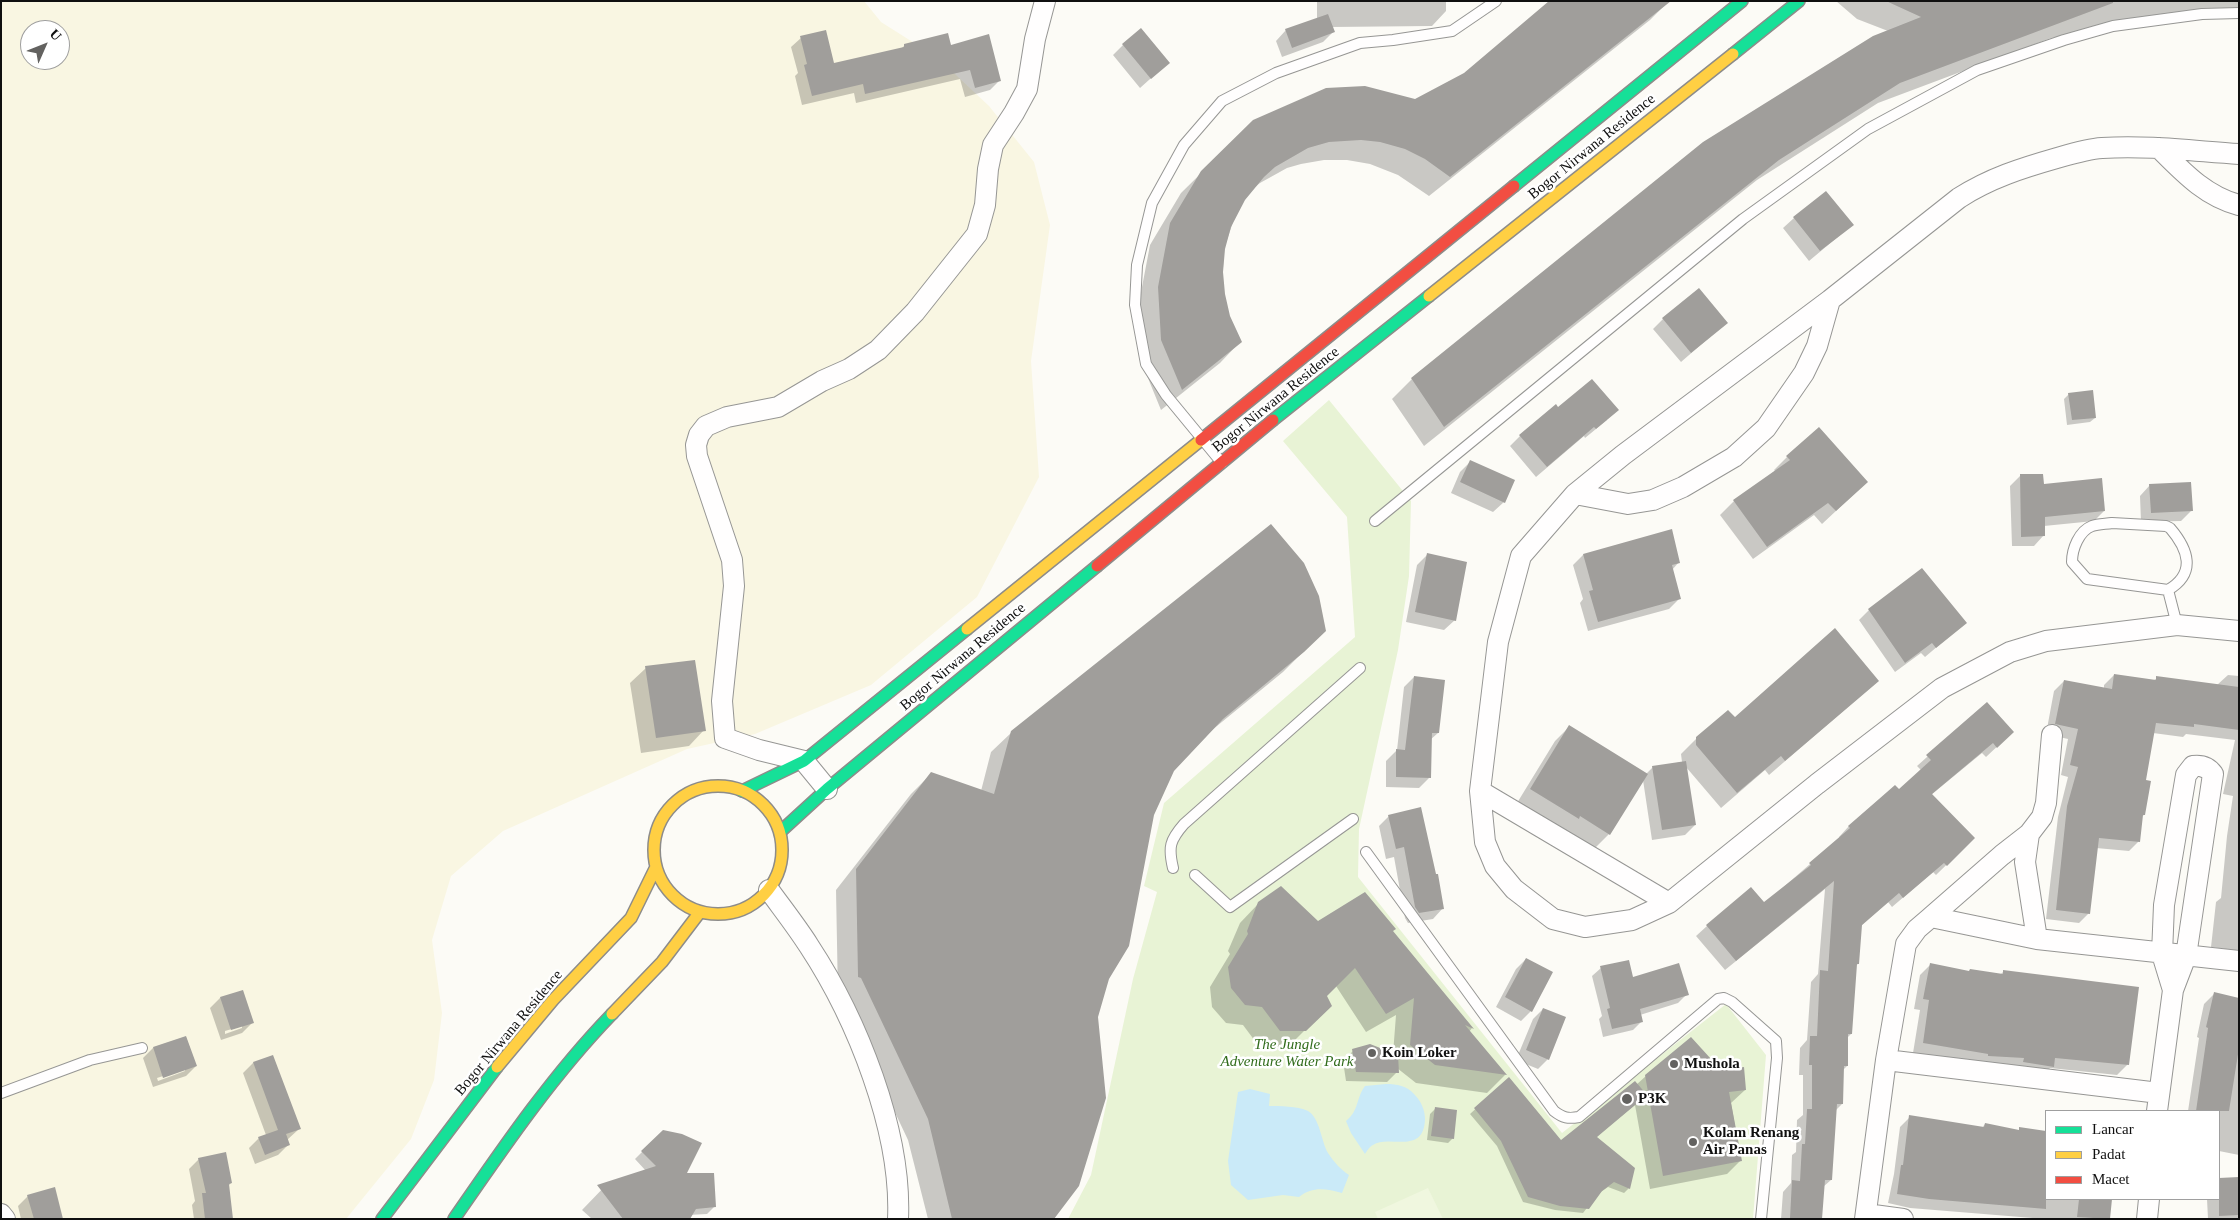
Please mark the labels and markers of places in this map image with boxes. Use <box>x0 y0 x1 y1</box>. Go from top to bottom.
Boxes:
place label: Koin Loker <box>1382 1044 1457 1062</box>
marker: Koin Loker <box>1366 1047 1378 1059</box>
place label: Mushola <box>1684 1055 1740 1073</box>
marker: Mushola <box>1668 1058 1680 1070</box>
place label: P3K <box>1638 1090 1666 1108</box>
marker: P3K <box>1620 1092 1634 1106</box>
place label: Kolam Renang Air Panas <box>1703 1124 1799 1159</box>
marker: Kolam Renang Air Panas <box>1687 1136 1699 1148</box>

